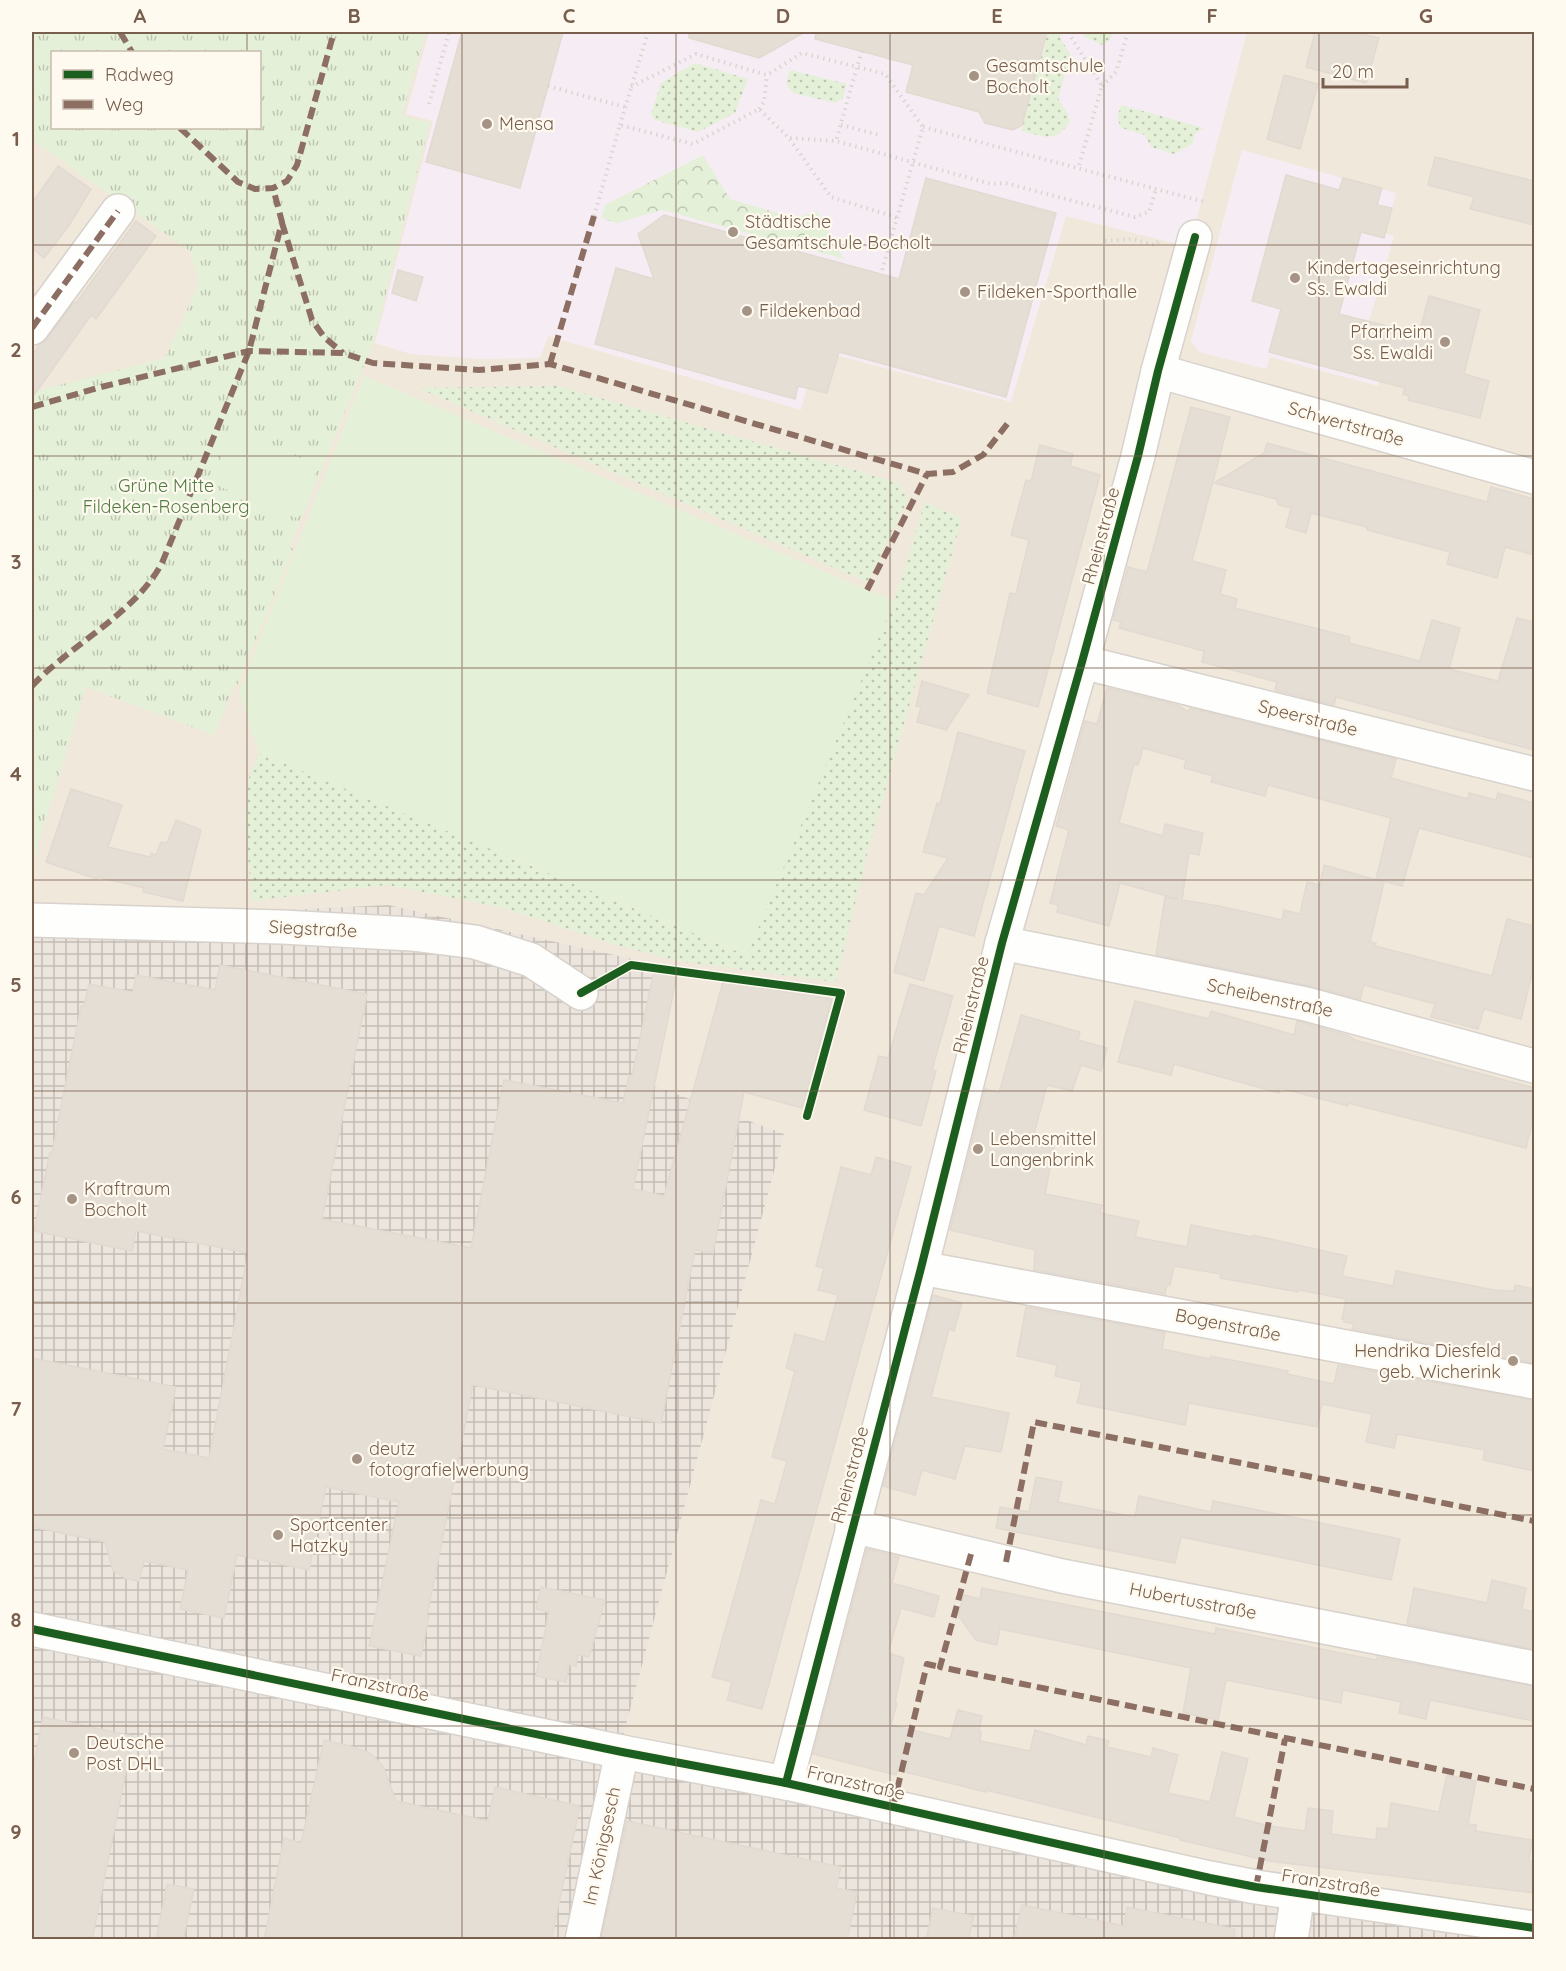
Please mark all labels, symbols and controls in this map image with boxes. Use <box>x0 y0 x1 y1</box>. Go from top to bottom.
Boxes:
text: A <box>134 3 147 28</box>
text: B <box>347 3 361 28</box>
text: C <box>563 3 576 28</box>
text: D <box>776 3 790 28</box>
text: E <box>991 3 1003 28</box>
text: F <box>1206 3 1218 28</box>
text: G <box>1419 3 1433 28</box>
legend <box>51 51 261 129</box>
scale bar <box>1323 51 1407 89</box>
place label: Gesamtschule Bocholt <box>986 54 1103 98</box>
text: 20 m <box>1332 60 1374 83</box>
text: Radweg <box>105 63 174 86</box>
marker: Gesamtschule Bocholt <box>967 69 981 83</box>
text: Weg <box>105 93 143 116</box>
place label: Mensa <box>499 112 554 135</box>
marker: Mensa <box>480 117 494 131</box>
text: 1 <box>12 126 20 151</box>
place label: Städtische Gesamtschule Bocholt <box>745 210 931 254</box>
marker: Städtische Gesamtschule Bocholt <box>726 225 740 239</box>
place label: Kindertageseinrichtung Ss. Ewaldi <box>1307 256 1501 300</box>
marker: Kindertageseinrichtung Ss. Ewaldi <box>1288 271 1302 285</box>
place label: Fildeken-Sporthalle <box>977 280 1137 303</box>
marker: Fildeken-Sporthalle <box>958 285 972 299</box>
place label: Fildekenbad <box>759 299 861 322</box>
marker: Fildekenbad <box>740 304 754 318</box>
place label: Pfarrheim Ss. Ewaldi <box>1350 320 1433 364</box>
marker: Pfarrheim Ss. Ewaldi <box>1438 335 1452 349</box>
text: 2 <box>10 337 22 362</box>
street label: Schwertstraße <box>1285 396 1407 451</box>
park label: Grüne Mitte Fildeken-Rosenberg <box>83 474 249 518</box>
street label: Rheinstraße <box>1076 485 1125 587</box>
text: 3 <box>11 549 21 574</box>
street label: Speerstraße <box>1256 694 1360 741</box>
text: 4 <box>10 761 22 786</box>
street label: Siegstraße <box>268 915 358 942</box>
street label: Rheinstraße <box>947 954 994 1056</box>
text: 5 <box>10 972 22 997</box>
street label: Scheibenstraße <box>1205 973 1335 1022</box>
place label: Lebensmittel Langenbrink <box>990 1127 1096 1171</box>
marker: Lebensmittel Langenbrink <box>971 1142 985 1156</box>
place label: Kraftraum Bocholt <box>84 1177 170 1221</box>
text: 6 <box>10 1184 22 1209</box>
marker: Kraftraum Bocholt <box>65 1192 79 1206</box>
street label: Bogenstraße <box>1173 1303 1283 1346</box>
place label: Hendrika Diesfeld geb. Wicherink <box>1354 1339 1501 1383</box>
marker: Hendrika Diesfeld geb. Wicherink <box>1506 1354 1520 1368</box>
text: 7 <box>11 1396 22 1421</box>
street label: Rheinstraße <box>825 1424 874 1526</box>
place label: deutz fotografie|werbung <box>369 1437 529 1481</box>
marker: deutz fotografie|werbung <box>350 1452 364 1466</box>
place label: Sportcenter Hatzky <box>290 1513 388 1557</box>
marker: Sportcenter Hatzky <box>271 1528 285 1542</box>
street label: Hubertusstraße <box>1127 1577 1259 1624</box>
text: 8 <box>11 1607 22 1632</box>
street label: Franzstraße <box>329 1663 431 1706</box>
place label: Deutsche Post DHL <box>86 1731 164 1775</box>
marker: Deutsche Post DHL <box>67 1746 81 1760</box>
street label: Franzstraße <box>805 1760 907 1805</box>
street label: Im Königsesch <box>578 1784 625 1907</box>
text: 9 <box>10 1819 22 1844</box>
street label: Franzstraße <box>1280 1863 1382 1902</box>

